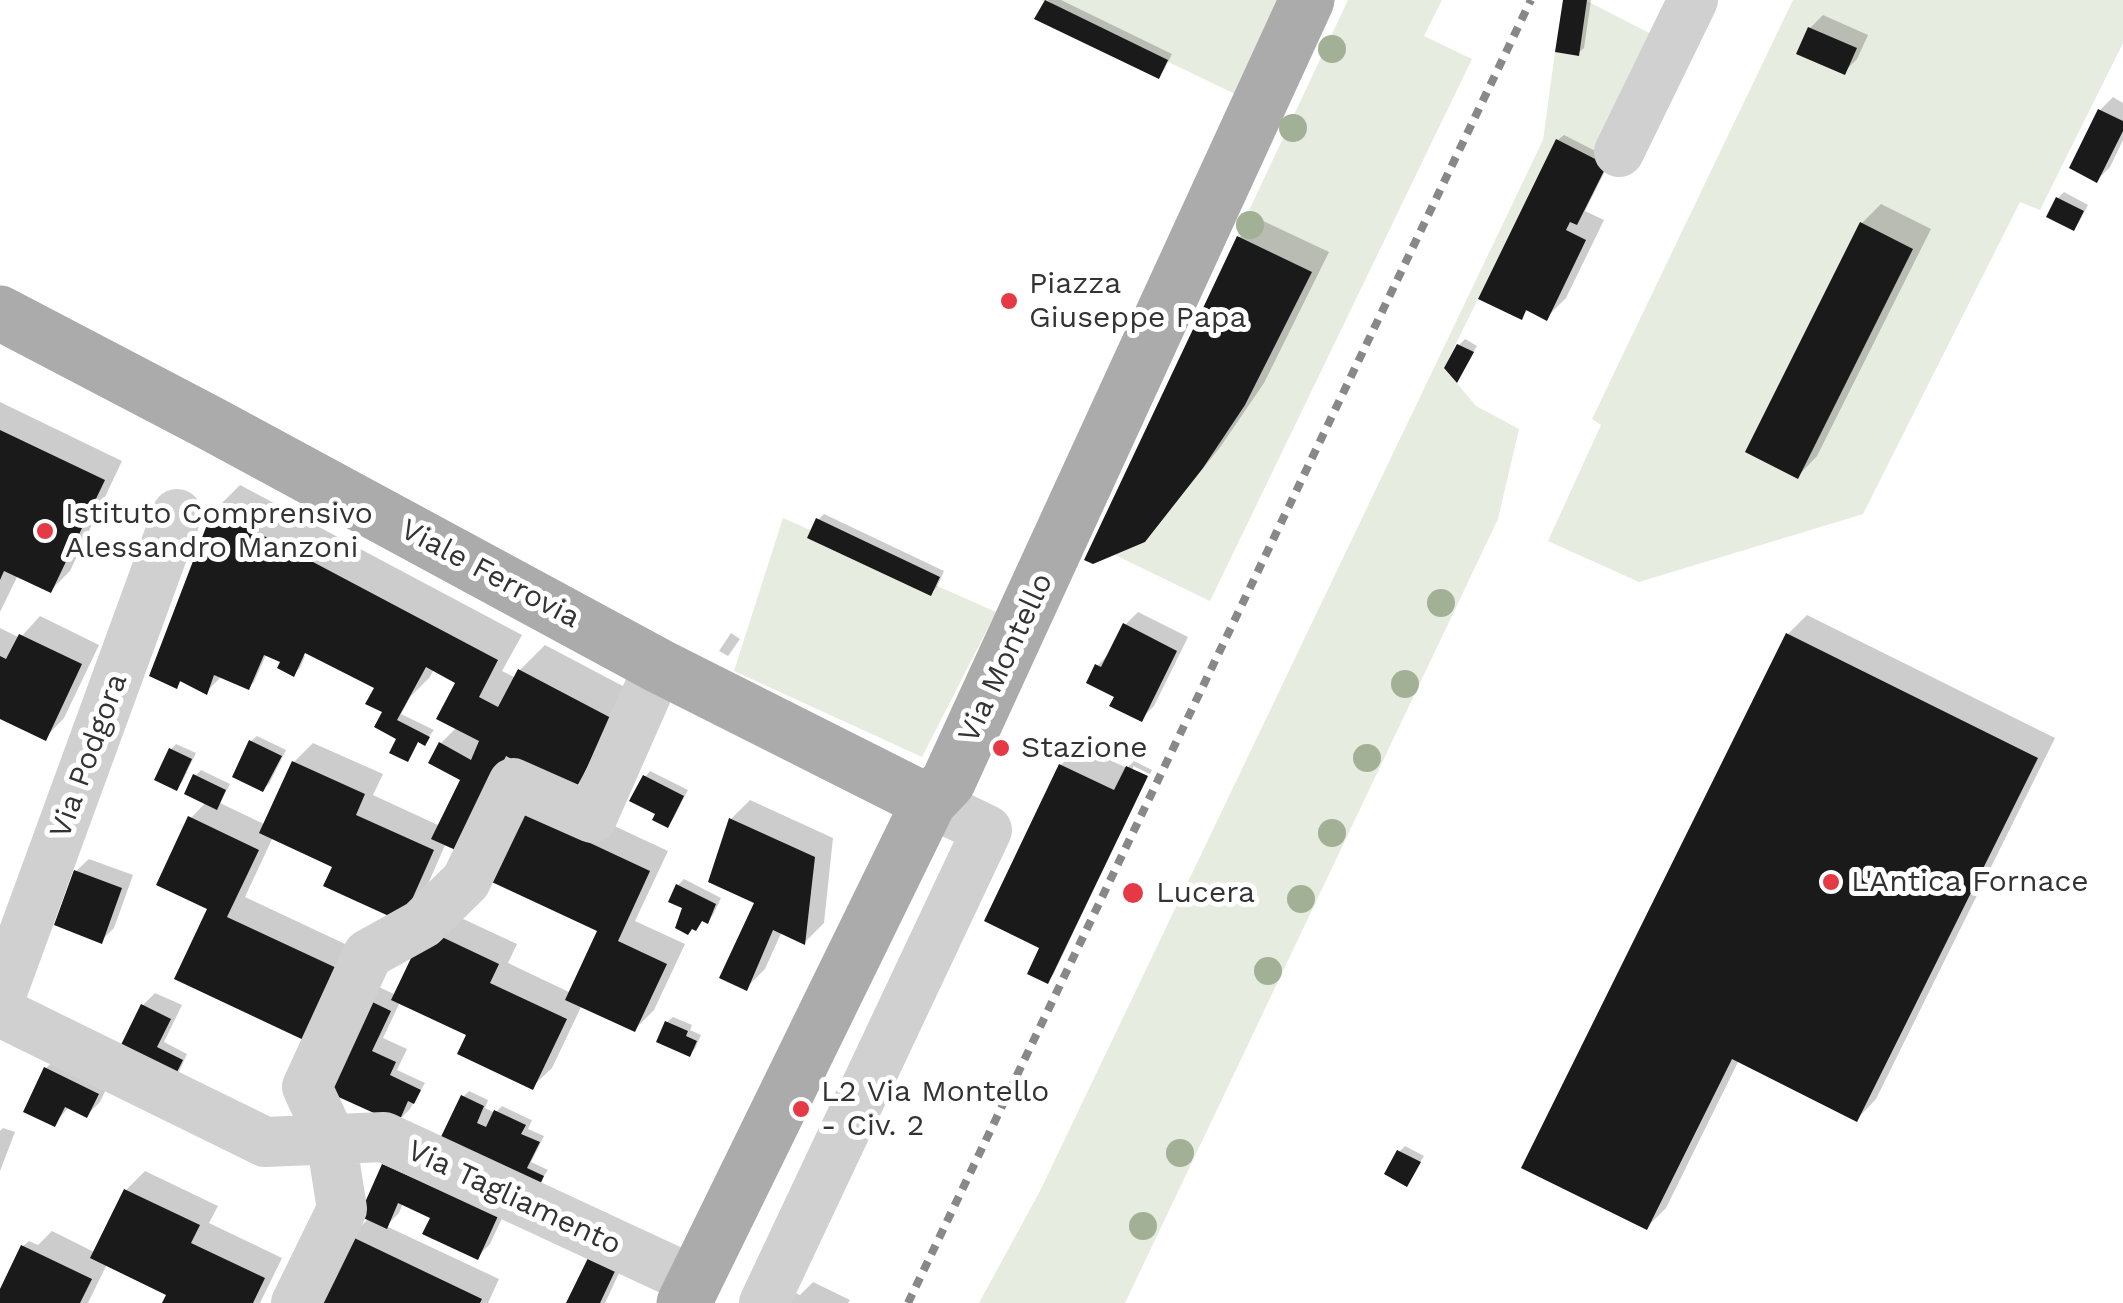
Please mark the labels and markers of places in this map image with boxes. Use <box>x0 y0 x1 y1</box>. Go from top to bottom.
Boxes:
place label: Piazza Giuseppe Papa <box>1029 266 1247 336</box>
marker: Piazza Giuseppe Papa <box>998 290 1020 312</box>
place label: Istituto Comprensivo Alessandro Manzoni <box>65 496 373 566</box>
marker: Istituto Comprensivo Alessandro Manzoni <box>34 520 56 542</box>
place label: Stazione <box>1021 730 1148 766</box>
marker: Stazione <box>990 737 1012 759</box>
place label: L'Antica Fornace <box>1851 864 2089 900</box>
marker: L'Antica Fornace <box>1820 871 1842 893</box>
place label: Lucera <box>1156 875 1255 911</box>
marker: Lucera <box>1120 880 1146 906</box>
place label: L2 Via Montello - Civ. 2 <box>821 1074 1049 1144</box>
marker: L2 Via Montello - Civ. 2 <box>790 1098 812 1120</box>

